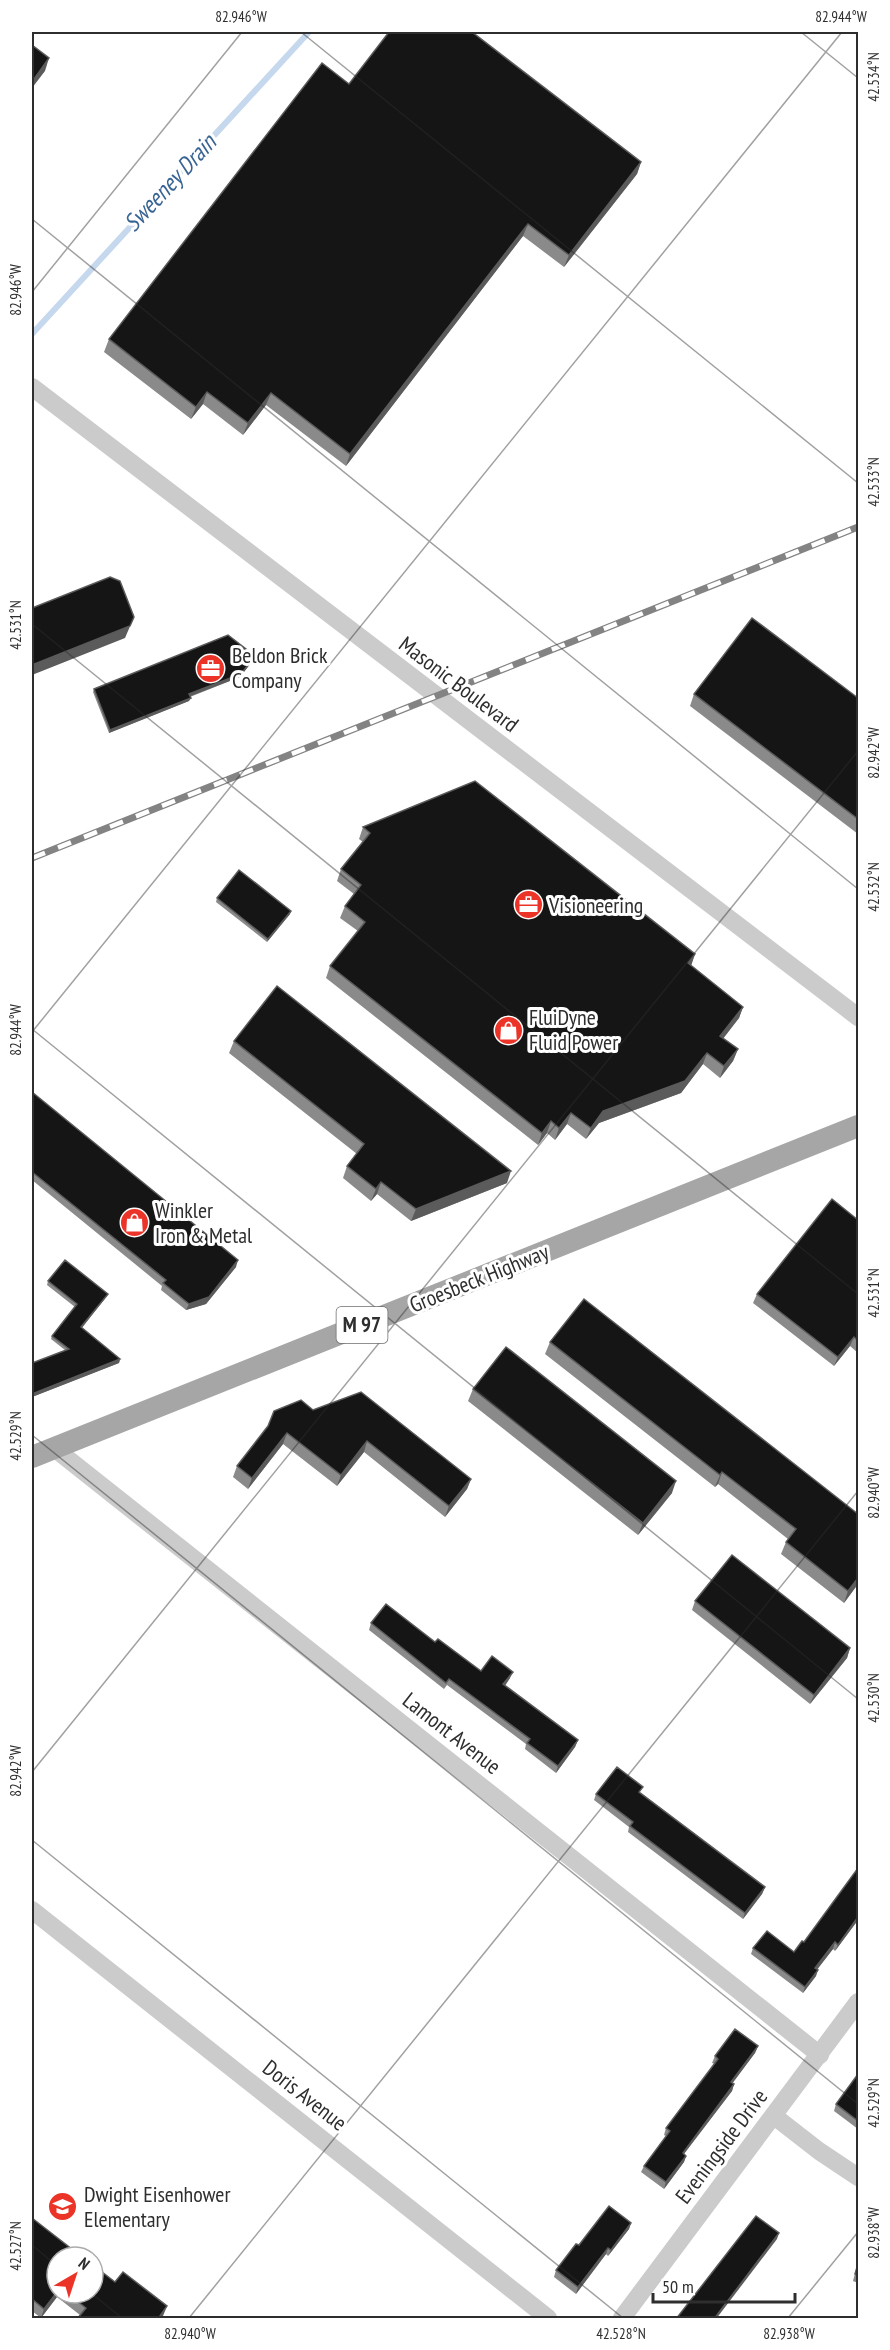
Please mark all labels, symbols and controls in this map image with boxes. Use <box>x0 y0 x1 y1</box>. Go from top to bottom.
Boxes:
text: 82.946°W <box>215 7 267 26</box>
text: 82.944°W <box>815 7 867 26</box>
text: 42.534°N <box>864 52 883 102</box>
water label: Sweeney Drain <box>117 126 224 238</box>
text: 82.946°W <box>6 264 25 316</box>
text: 42.533°N <box>864 457 883 507</box>
text: 42.531°N <box>6 600 25 650</box>
street label: Masonic Boulevard <box>394 630 524 738</box>
place label: Beldon Brick Company <box>232 641 328 694</box>
office icon: Beldon Brick Company <box>195 652 227 684</box>
text: 82.942°W <box>864 727 883 779</box>
text: 42.532°N <box>864 862 883 912</box>
office icon: Visioneering <box>512 889 544 921</box>
place label: Visioneering <box>548 891 643 919</box>
place label: FluiDyne Fluid Power <box>529 1003 618 1056</box>
text: 82.944°W <box>6 1004 25 1056</box>
shop icon: FluiDyne Fluid Power <box>492 1014 524 1046</box>
place label: Winkler Iron & Metal <box>155 1196 253 1249</box>
shop icon: Winkler Iron & Metal <box>118 1207 150 1239</box>
street label: Groesbeck Highway <box>405 1237 553 1319</box>
text: 42.531°N <box>864 1268 883 1318</box>
road number: M 97 <box>336 1307 388 1343</box>
text: 42.529°N <box>6 1411 25 1461</box>
text: 82.940°W <box>864 1467 883 1519</box>
text: 42.530°N <box>864 1673 883 1723</box>
street label: Lamont Avenue <box>397 1686 507 1780</box>
text: 82.942°W <box>6 1745 25 1797</box>
street label: Doris Avenue <box>257 2053 353 2137</box>
text: 42.529°N <box>864 2078 883 2128</box>
street label: Eveningside Drive <box>669 2083 773 2209</box>
place label: Dwight Eisenhower Elementary <box>84 2180 230 2233</box>
school or university icon: Dwight Eisenhower Elementary <box>47 2191 79 2223</box>
text: 82.938°W <box>864 2207 883 2259</box>
text: 42.527°N <box>6 2221 25 2271</box>
north arrow <box>45 2245 105 2305</box>
text: N <box>75 2253 94 2274</box>
scale bar <box>653 2266 796 2304</box>
text: 50 m <box>662 2275 694 2298</box>
text: 82.940°W <box>164 2324 216 2343</box>
text: 42.528°N <box>596 2324 646 2343</box>
text: 82.938°W <box>763 2324 815 2343</box>

